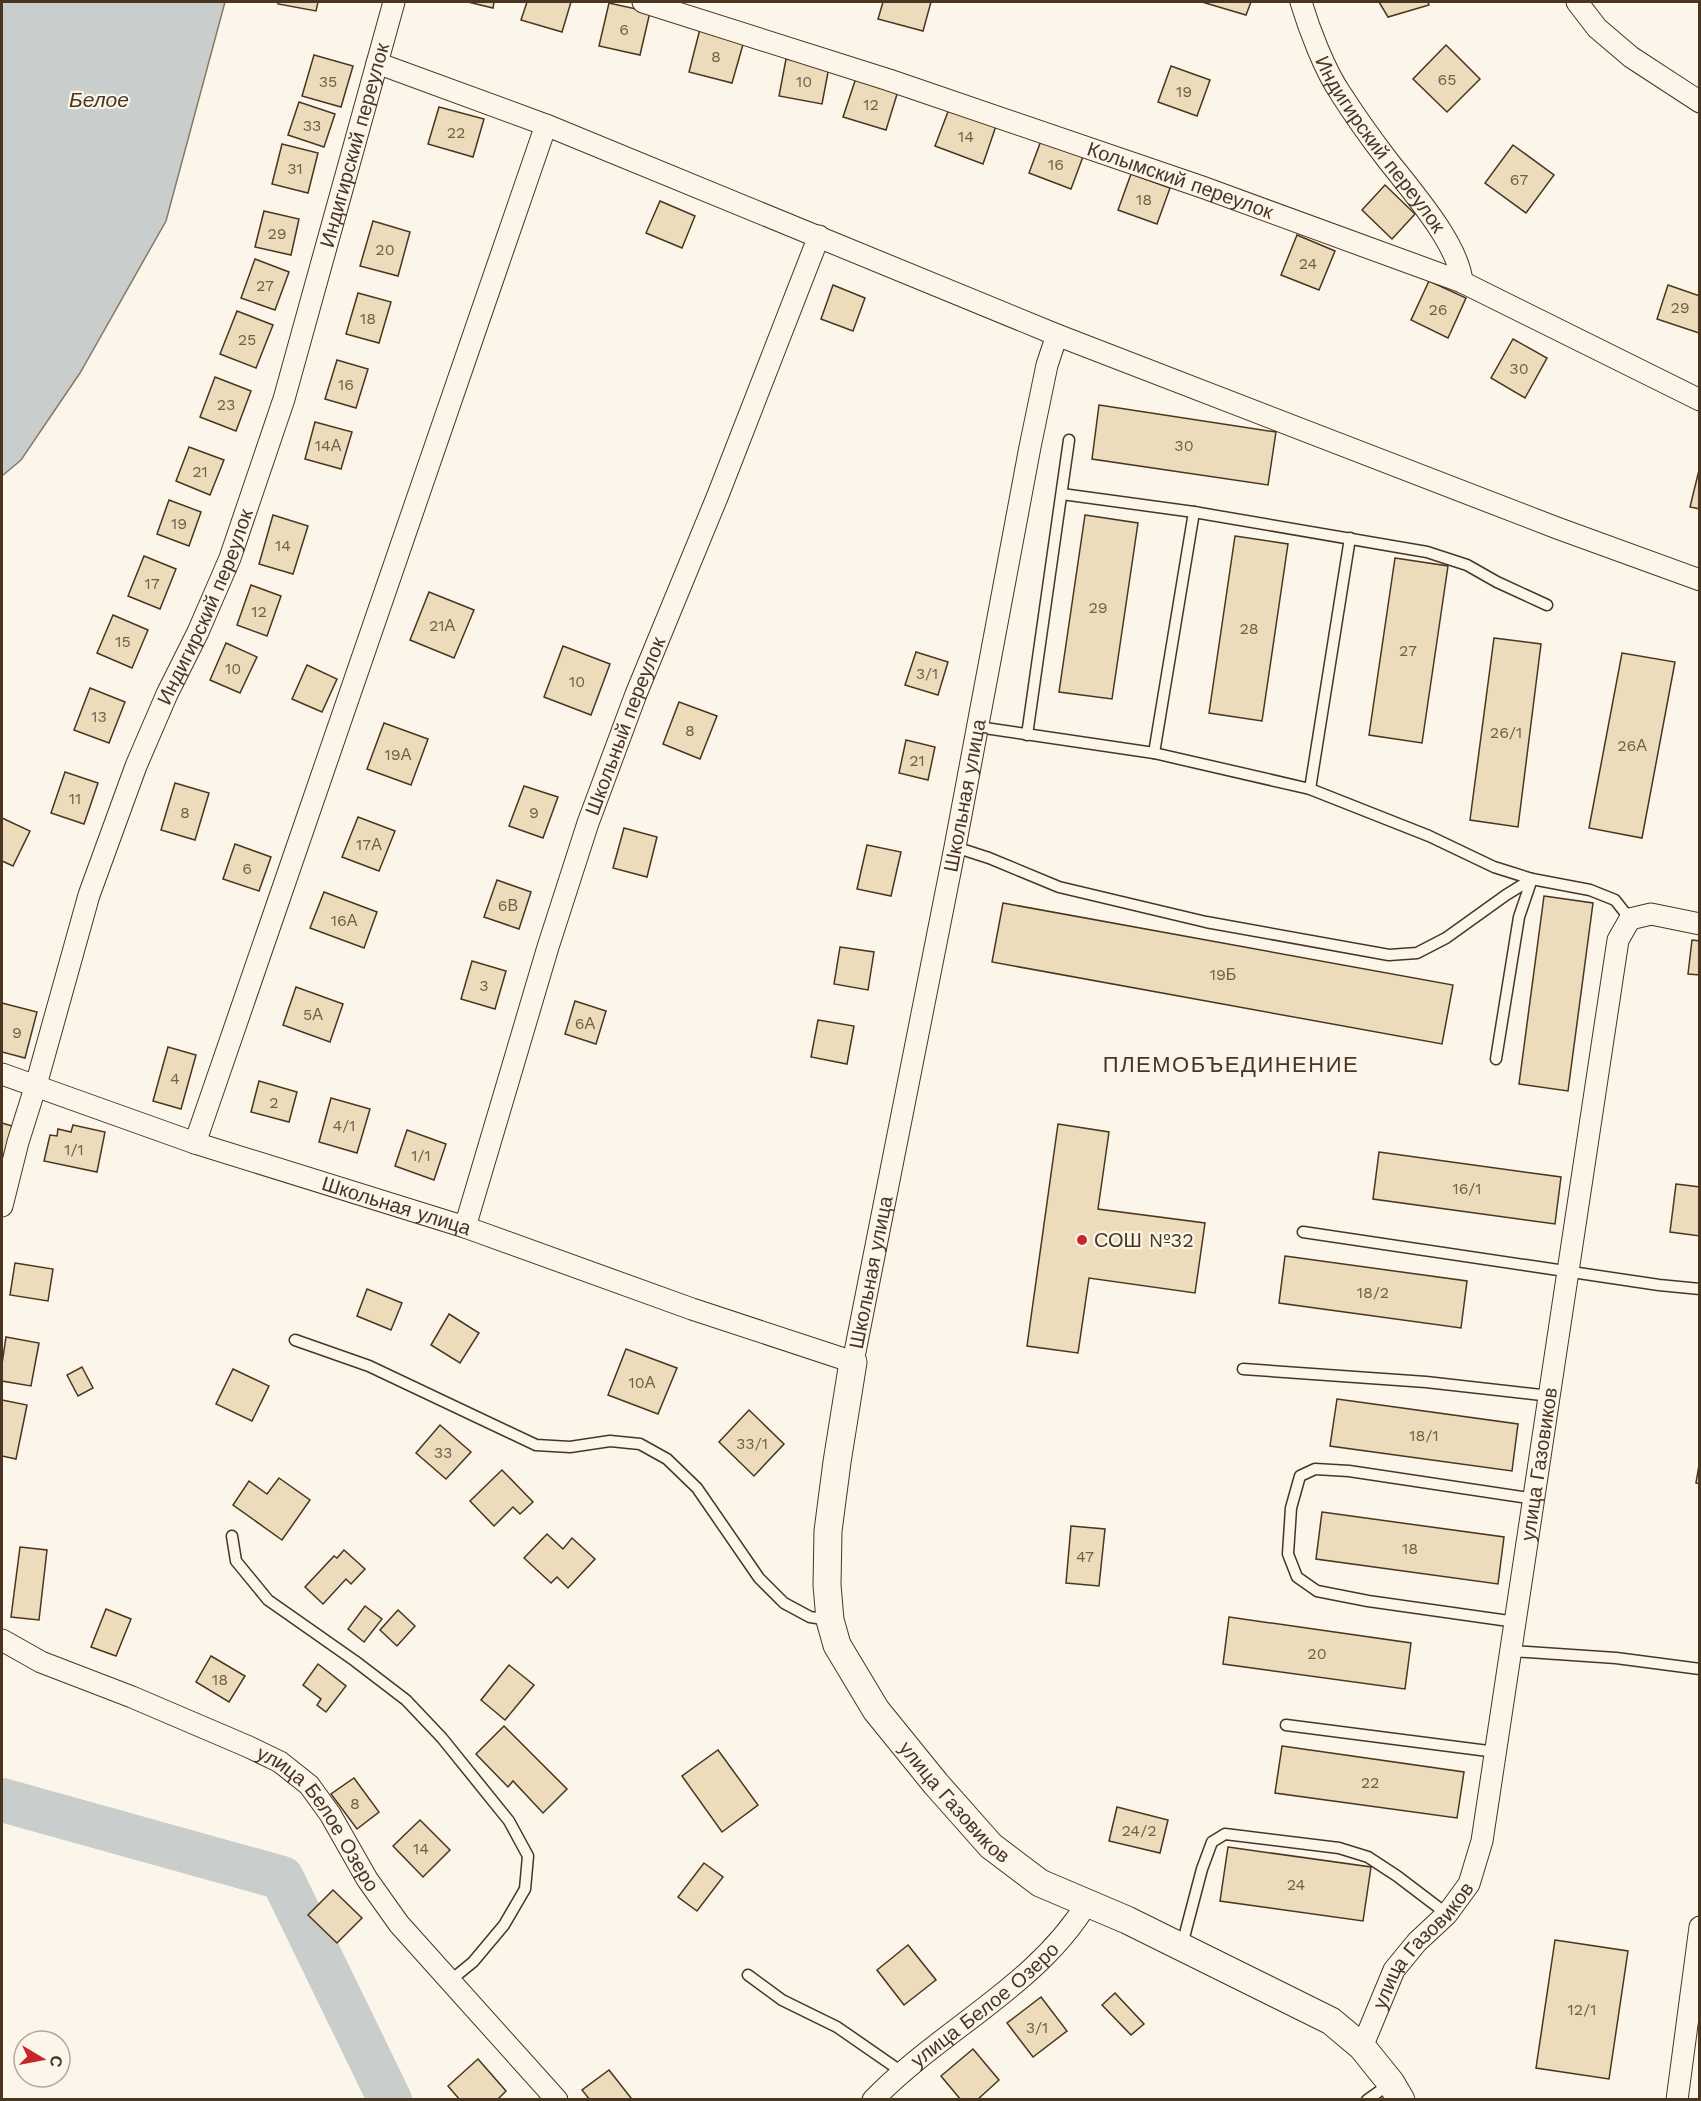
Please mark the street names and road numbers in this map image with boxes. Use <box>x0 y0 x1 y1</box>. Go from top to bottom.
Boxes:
street label: Индигирский переулок <box>315 40 394 250</box>
street label: Индигирский переулок <box>1310 52 1451 237</box>
street label: Колымский переулок <box>1084 137 1277 224</box>
street label: Индигирский переулок <box>152 506 258 708</box>
street label: Школьный переулок <box>580 633 670 819</box>
street label: Школьная улица <box>938 716 991 874</box>
street label: Школьная улица <box>319 1171 475 1241</box>
street label: Школьная улица <box>844 1193 898 1351</box>
street label: улица Газовиков <box>1515 1386 1562 1543</box>
street label: улица Газовиков <box>894 1736 1015 1868</box>
street label: улица Белое Озеро <box>253 1741 384 1896</box>
street label: улица Газовиков <box>1367 1877 1478 2012</box>
street label: улица Белое Озеро <box>906 1937 1064 2072</box>

